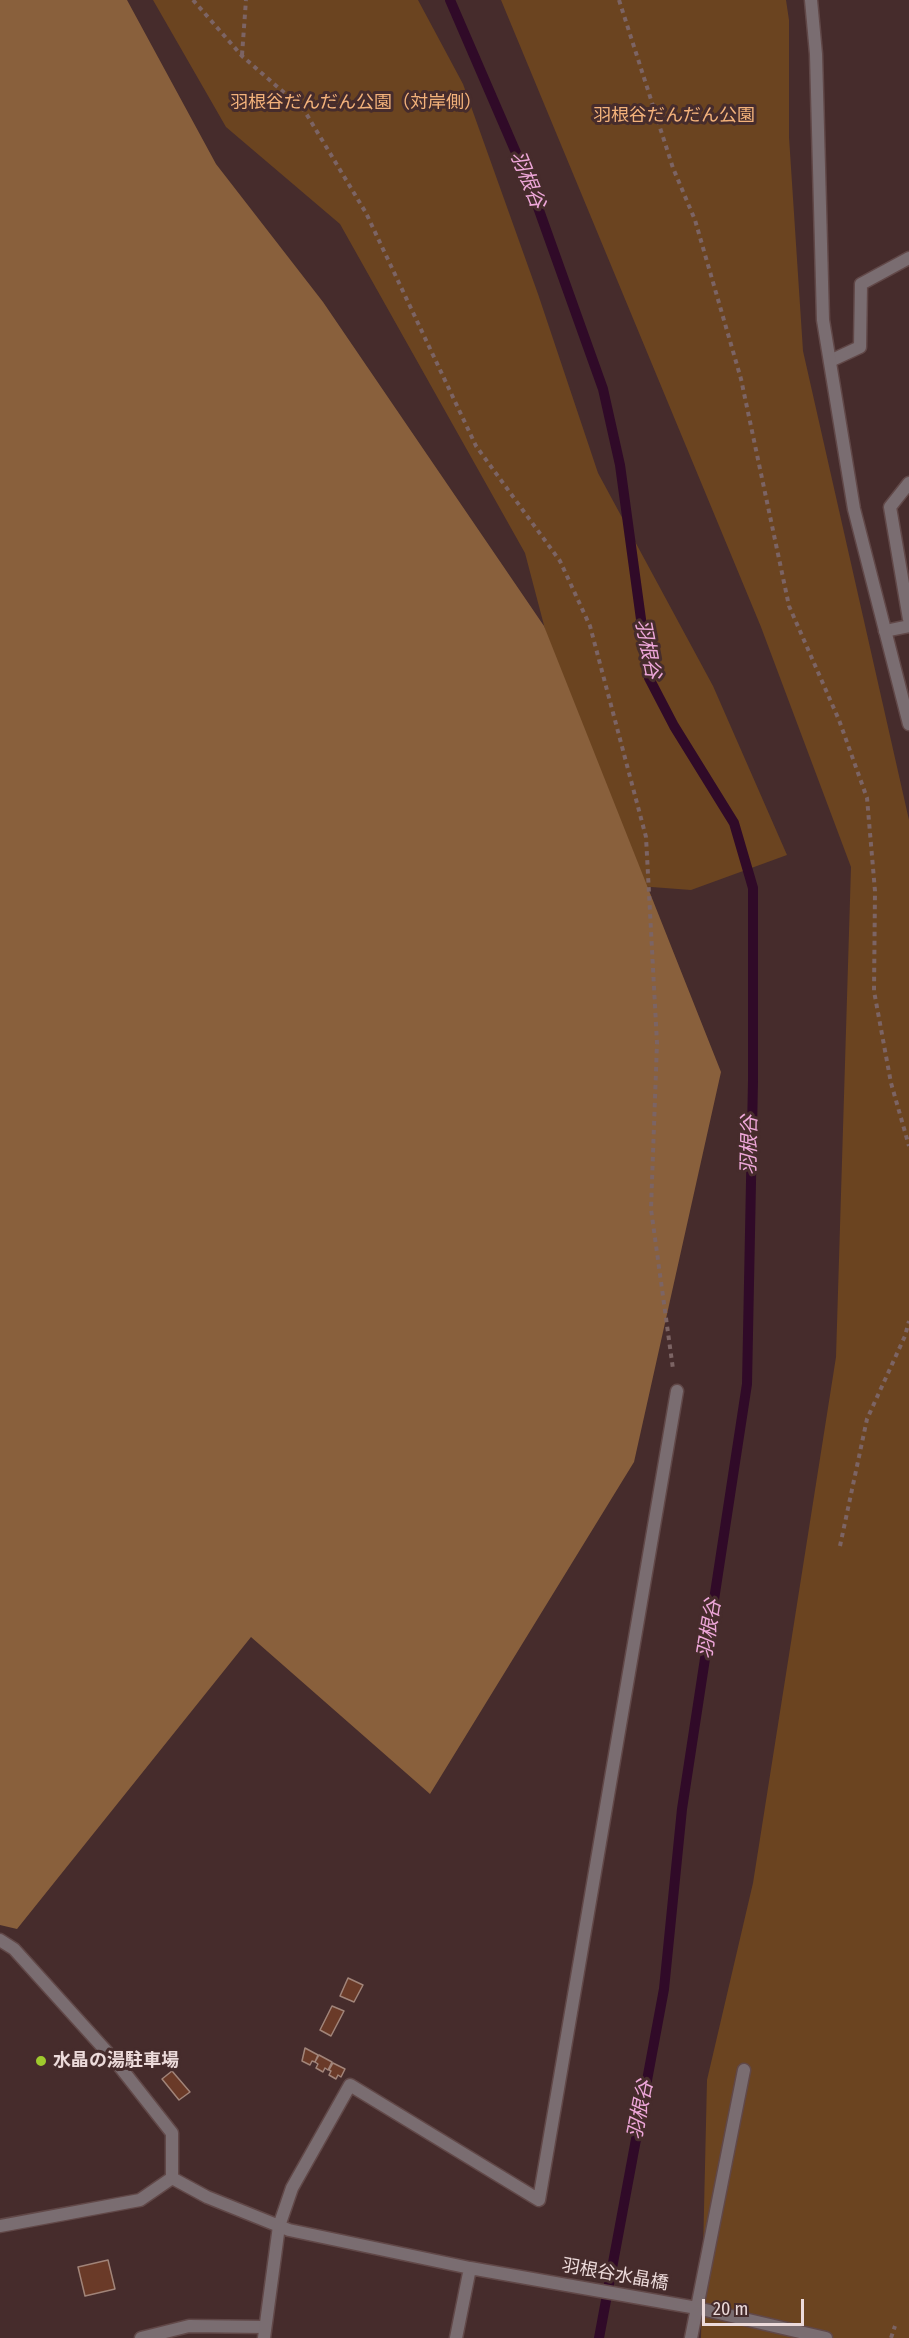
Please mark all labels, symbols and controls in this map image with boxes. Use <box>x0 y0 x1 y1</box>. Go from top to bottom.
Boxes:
park label: 羽根谷だんだん公園（対岸側） <box>230 92 482 114</box>
park label: 羽根谷だんだん公園 <box>593 105 755 127</box>
water label: 羽根谷 <box>505 148 549 212</box>
water label: 羽根谷 <box>629 617 665 681</box>
water label: 羽根谷 <box>737 1115 763 1175</box>
water label: 羽根谷 <box>693 1597 727 1661</box>
place label: 水晶の湯駐車場 <box>53 2050 179 2072</box>
marker: 水晶の湯駐車場 <box>34 2054 48 2068</box>
water label: 羽根谷 <box>623 2078 659 2142</box>
street label: 羽根谷水晶橋 <box>560 2255 670 2295</box>
scale bar <box>705 2287 807 2325</box>
text: 20 m <box>713 2298 748 2320</box>

